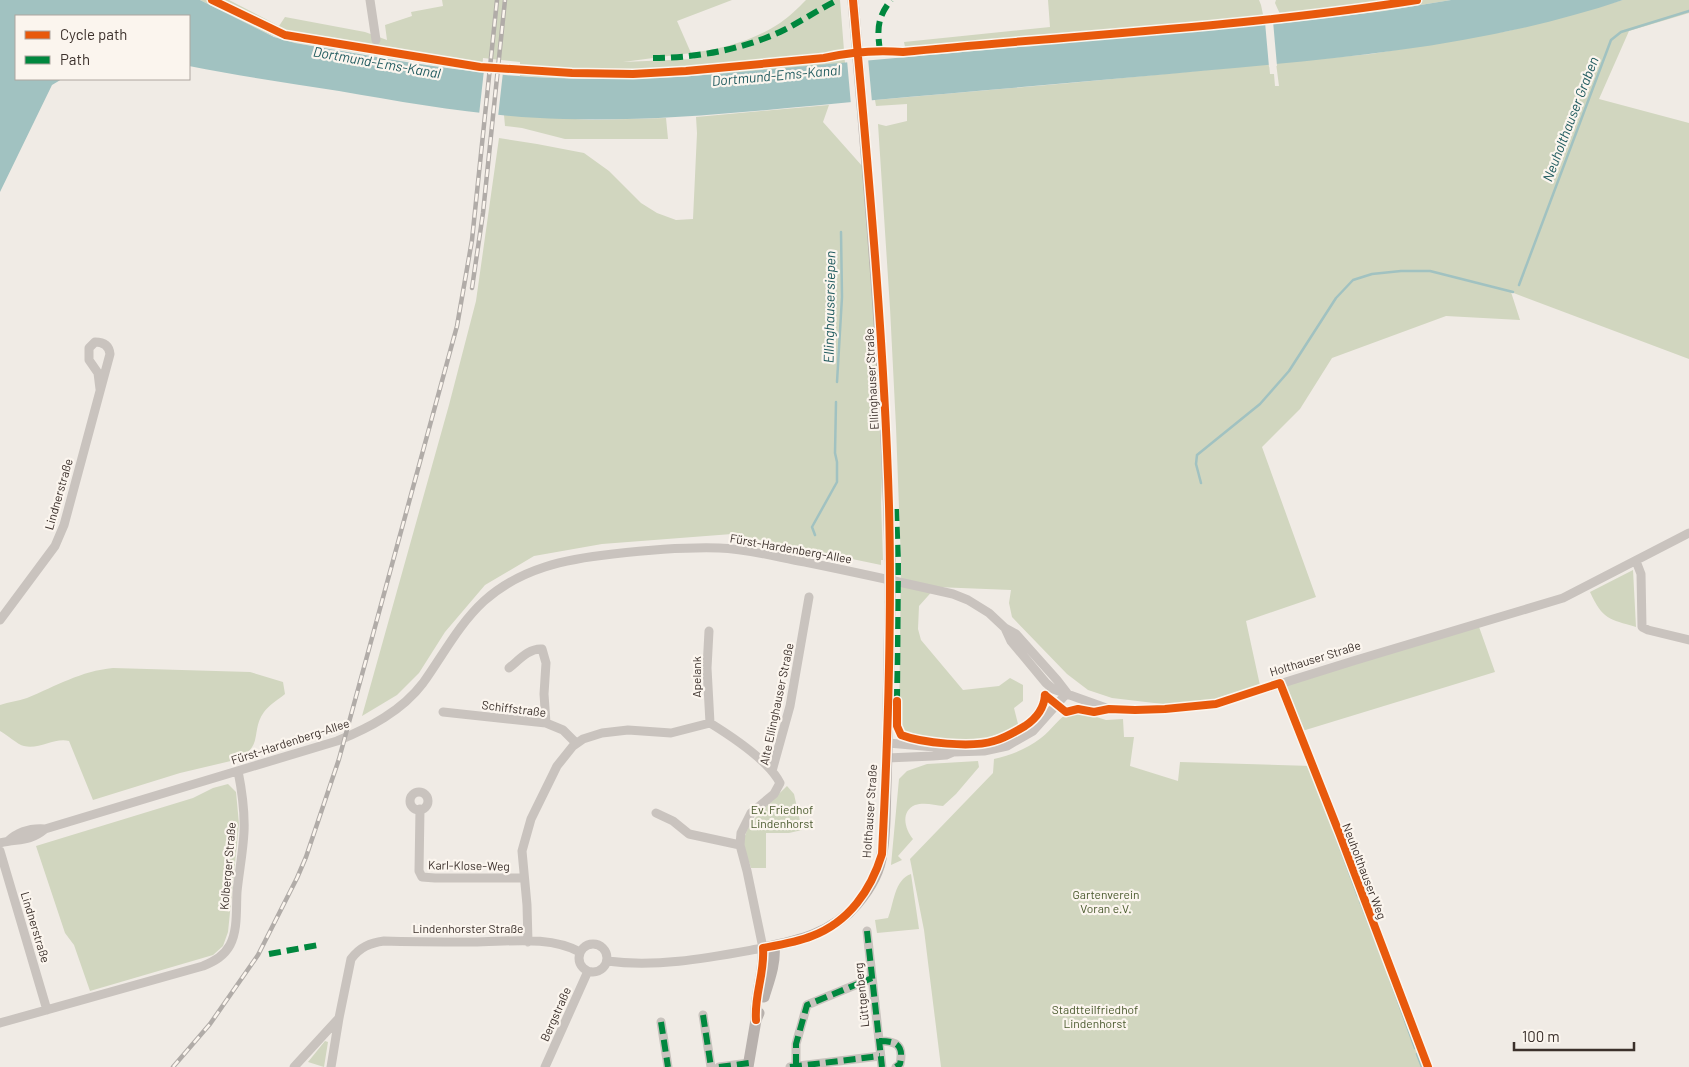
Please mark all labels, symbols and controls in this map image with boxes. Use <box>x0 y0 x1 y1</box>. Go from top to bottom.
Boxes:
legend <box>15 15 190 80</box>
text: Cycle path <box>60 25 127 43</box>
water label: Dortmund-Ems-Kanal <box>312 42 442 82</box>
text: Path <box>60 50 90 68</box>
water label: Neuholthauser Graben <box>1538 54 1602 184</box>
water label: Dortmund-Ems-Kanal <box>711 61 841 89</box>
water label: Ellinghausersiepen <box>820 251 838 363</box>
street label: Ellinghauser Straße <box>861 328 881 430</box>
street label: Lindnerstraße <box>41 457 75 531</box>
street label: Fürst-Hardenberg-Allee <box>729 530 853 566</box>
street label: Holthauser Straße <box>1268 638 1362 678</box>
street label: Alte Ellinghauser Straße <box>756 642 796 766</box>
street label: Apelank <box>689 656 703 698</box>
street label: Schiffstraße <box>481 697 547 719</box>
street label: Fürst-Hardenberg-Allee <box>229 715 351 767</box>
street label: Holthauser Straße <box>859 763 879 859</box>
park label: Ev. Friedhof Lindenhorst <box>750 802 814 830</box>
street label: Neuholthauser Weg <box>1340 821 1390 921</box>
street label: Kolberger Straße <box>216 822 238 910</box>
street label: Karl-Klose-Weg <box>428 857 510 873</box>
park label: Gartenverein Voran e.V. <box>1072 887 1140 915</box>
street label: Lindnerstraße <box>19 890 53 964</box>
street label: Lindenhorster Straße <box>413 921 523 935</box>
street label: Lüttgenberg <box>851 962 871 1028</box>
street label: Bergstraße <box>537 985 573 1043</box>
park label: Stadtteilfriedhof Lindenhorst <box>1052 1002 1138 1030</box>
scale bar <box>1514 1020 1634 1052</box>
text: 100 m <box>1522 1027 1560 1045</box>

